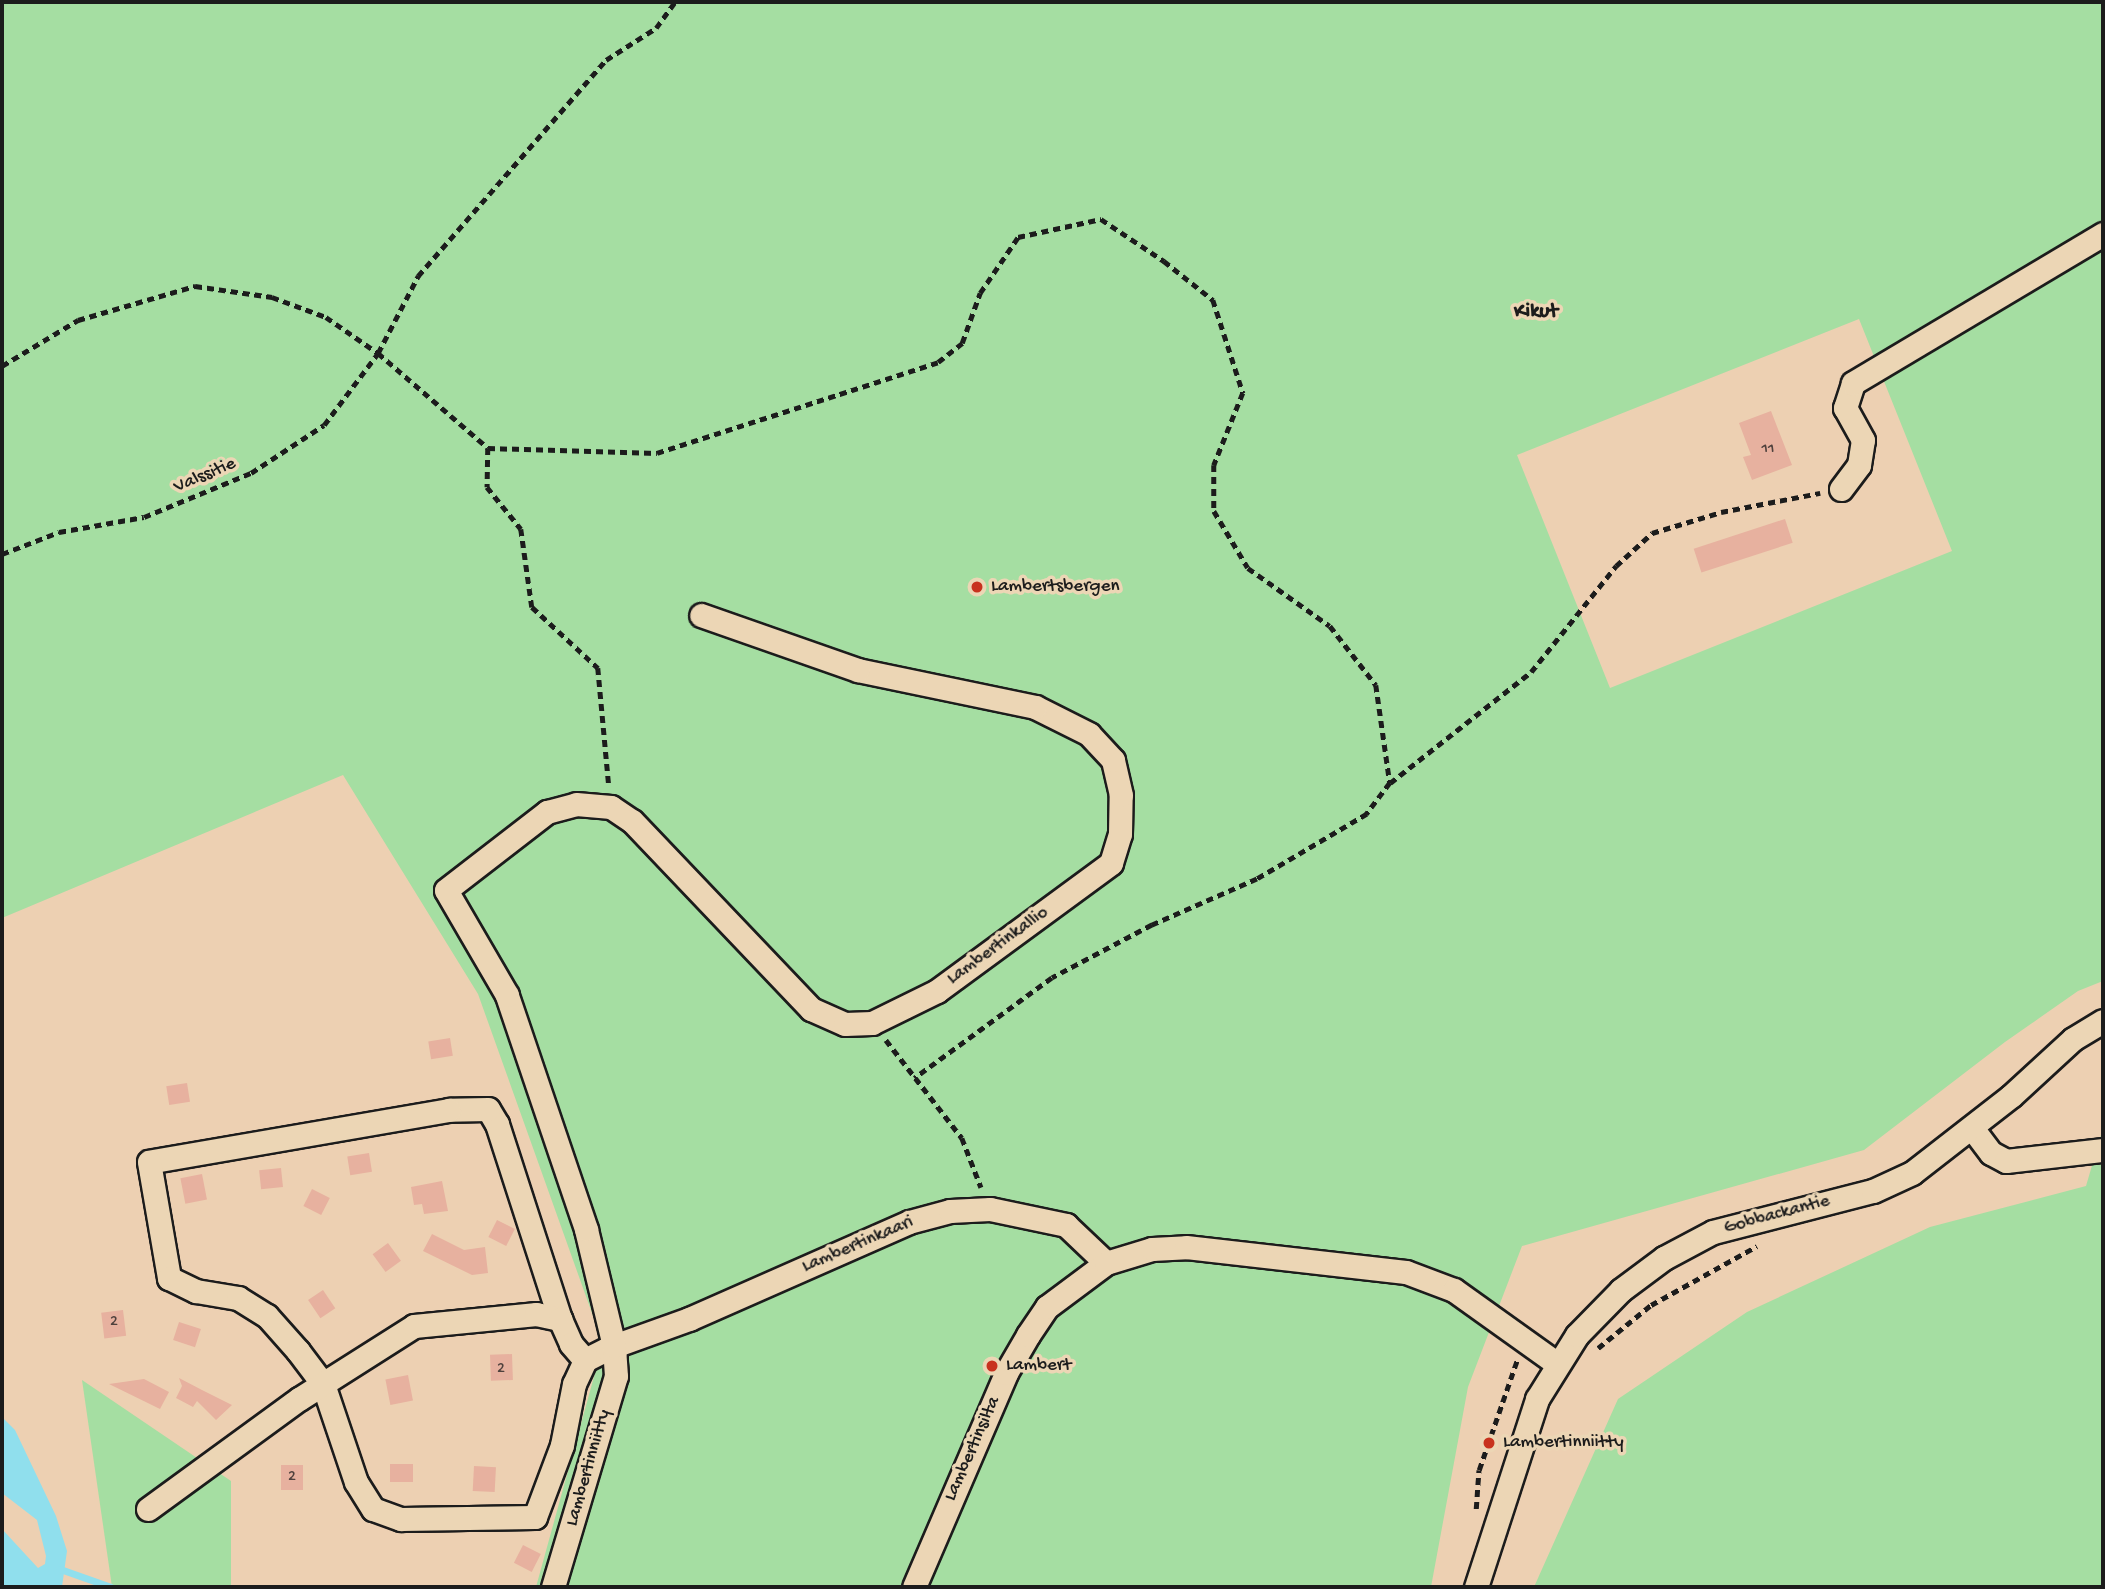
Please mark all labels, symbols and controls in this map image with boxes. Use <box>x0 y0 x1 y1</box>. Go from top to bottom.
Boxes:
district label: Kikut <box>1514 300 1558 326</box>
house number: 11 <box>1762 440 1774 460</box>
street label: Valssitie <box>171 453 239 499</box>
place label: Lambertsbergen <box>991 576 1120 598</box>
marker: Lambertsbergen <box>969 579 985 595</box>
street label: Lambertinkallio <box>943 902 1053 990</box>
street label: Gobbackantie <box>1722 1190 1832 1240</box>
street label: Lambertinkaari <box>799 1211 917 1279</box>
house number: 2 <box>110 1313 118 1333</box>
place label: Lambert <box>1006 1355 1071 1377</box>
marker: Lambert <box>984 1358 1000 1374</box>
house number: 2 <box>497 1360 505 1380</box>
street label: Lambertinsilta <box>940 1393 1006 1505</box>
street label: Lambertinniitty <box>561 1407 617 1529</box>
place label: Lambertinniitty <box>1503 1432 1624 1454</box>
marker: Lambertinniitty <box>1481 1435 1497 1451</box>
house number: 2 <box>288 1468 296 1488</box>

